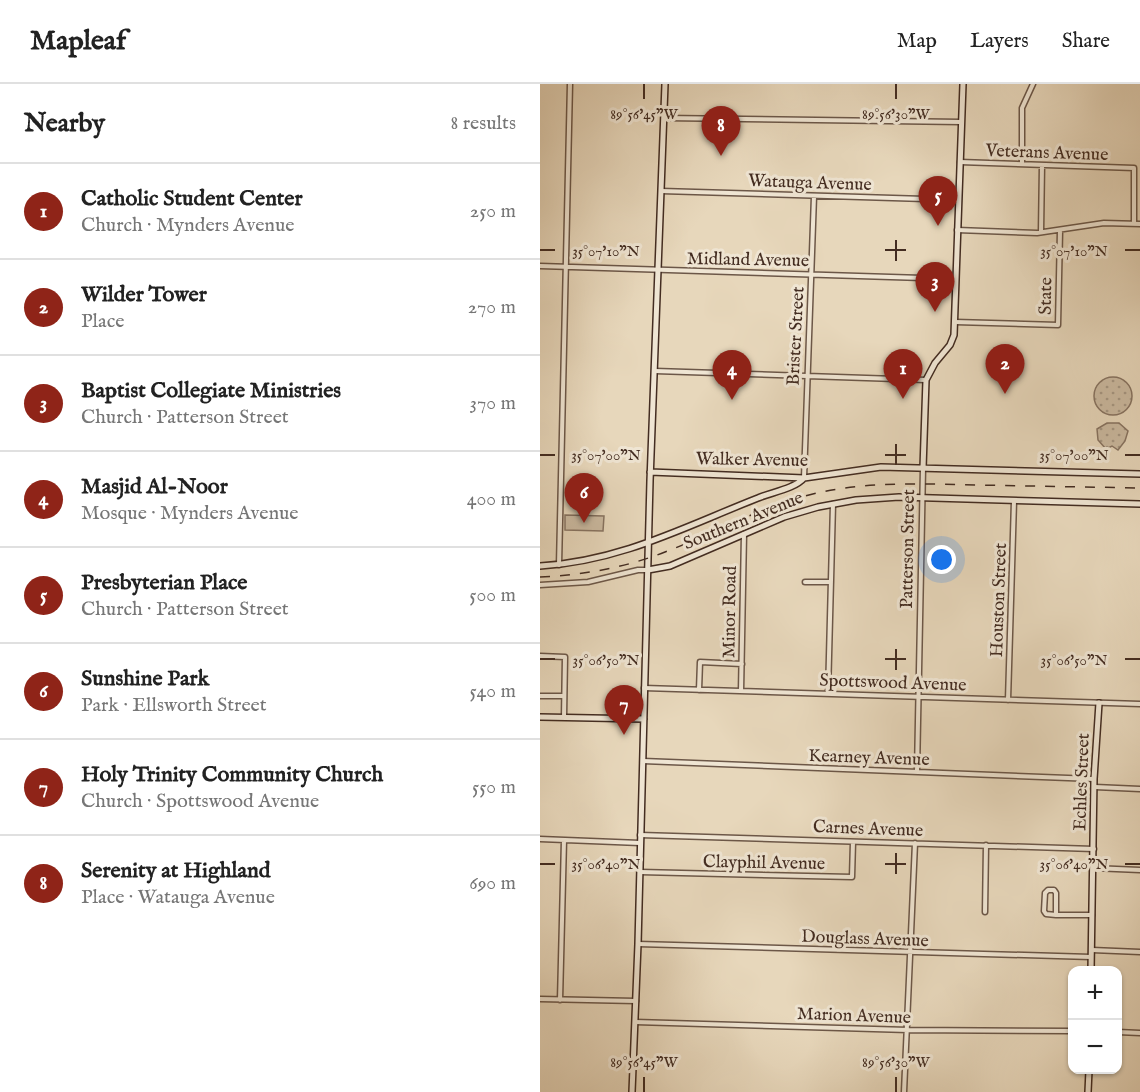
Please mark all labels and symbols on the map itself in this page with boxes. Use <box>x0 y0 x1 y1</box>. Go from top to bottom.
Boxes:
text: 89°56'45"W <box>610 105 678 124</box>
text: 89°56'30"W <box>862 105 931 124</box>
pin: 8 <box>702 106 741 156</box>
street label: Veterans Avenue <box>984 140 1109 167</box>
street label: Watauga Avenue <box>748 170 872 197</box>
pin: 5 <box>918 176 958 226</box>
text: 35°07'10"N <box>572 242 640 261</box>
text: 35°07'10"N <box>1040 242 1108 261</box>
street label: Midland Avenue <box>687 248 809 273</box>
pin: 3 <box>916 262 954 312</box>
street label: State <box>1035 277 1058 315</box>
street label: Brister Street <box>782 286 811 386</box>
pin: 2 <box>986 344 1024 394</box>
pin: 4 <box>712 350 752 400</box>
pin: 1 <box>884 350 922 399</box>
text: 35°07'00"N <box>571 446 641 465</box>
text: 35°07'00"N <box>1039 446 1109 465</box>
street label: Walker Avenue <box>696 448 808 473</box>
pin: 6 <box>564 474 603 523</box>
street label: Southern Avenue <box>680 487 807 556</box>
street label: Patterson Street <box>896 489 921 609</box>
street label: Houston Street <box>986 542 1013 658</box>
your location <box>927 545 956 574</box>
street label: Minor Road <box>718 565 743 658</box>
text: 35°06'50"N <box>573 651 639 670</box>
text: 35°06'50"N <box>1041 651 1107 670</box>
street label: Spottswood Avenue <box>819 669 967 698</box>
pin: 7 <box>604 686 644 735</box>
street label: Echles Street <box>1069 733 1096 831</box>
street label: Kearney Avenue <box>808 745 930 772</box>
street label: Carnes Avenue <box>812 816 924 843</box>
street label: Clayphil Avenue <box>703 851 825 876</box>
text: 35°06'40"N <box>572 855 640 874</box>
text: 35°06'40"N <box>1040 855 1108 874</box>
street label: Douglass Avenue <box>801 926 929 953</box>
street label: Marion Avenue <box>796 1003 911 1030</box>
text: 89°56'45"W <box>610 1053 678 1072</box>
text: 89°56'30"W <box>862 1053 931 1072</box>

